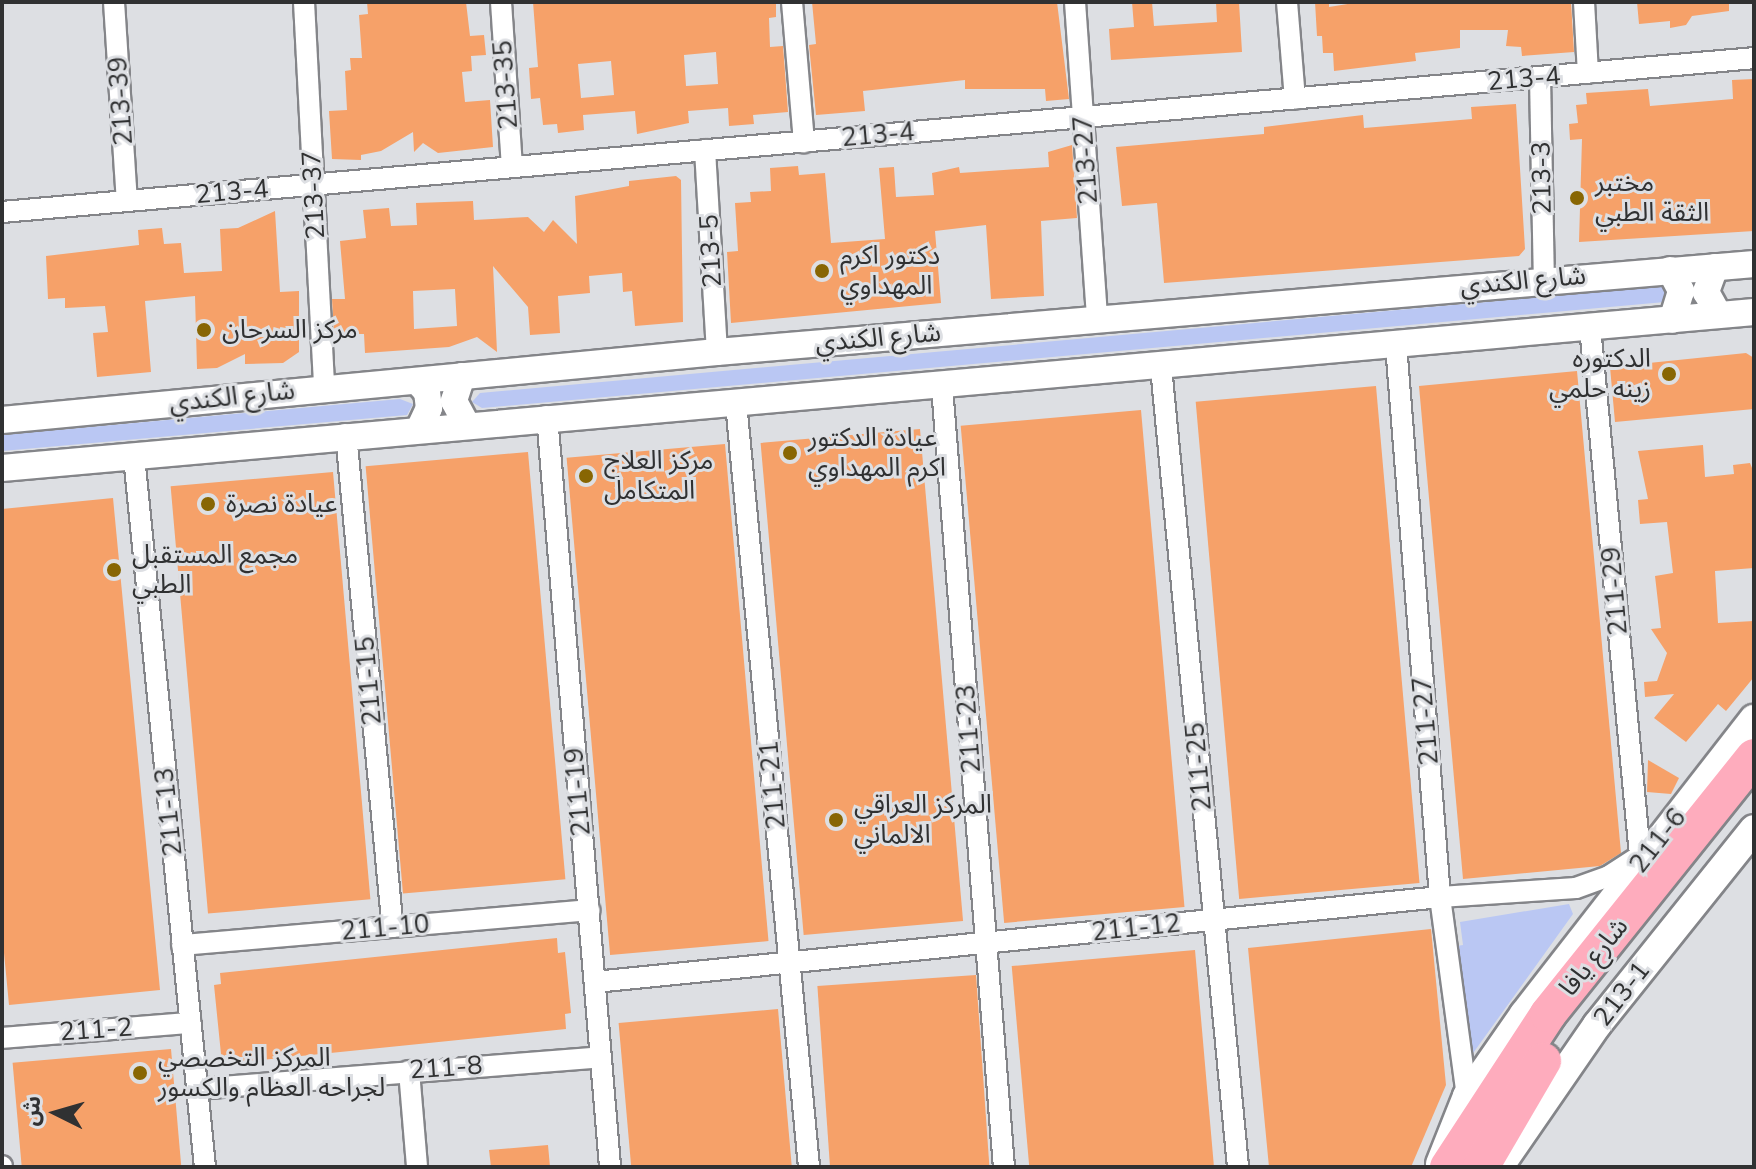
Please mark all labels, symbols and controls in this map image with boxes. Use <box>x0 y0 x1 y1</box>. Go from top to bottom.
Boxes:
street label: 213-35 <box>487 40 525 130</box>
street label: 213-39 <box>102 56 140 146</box>
street label: 213-4 <box>1486 60 1562 98</box>
street label: 213-27 <box>1067 115 1105 205</box>
street label: 213-4 <box>840 116 916 154</box>
street label: 213-3 <box>1526 141 1558 215</box>
street label: 213-37 <box>296 150 332 240</box>
place label: مختبر الثقة الطبي <box>1595 167 1709 228</box>
street label: 213-4 <box>194 173 270 211</box>
marker: مختبر الثقة الطبي <box>1566 187 1588 209</box>
street label: 213-5 <box>694 214 728 288</box>
place label: دكتور اكرم المهداوي <box>840 240 940 302</box>
marker: دكتور اكرم المهداوي <box>811 260 833 282</box>
street label: شارع الكندي <box>1459 260 1587 302</box>
place label: مركز السرحان <box>222 314 358 346</box>
street label: شارع الكندي <box>814 317 942 359</box>
marker: مركز السرحان <box>193 319 215 341</box>
place label: الدكتوره زينه حلمي <box>1549 343 1651 404</box>
marker: الدكتوره زينه حلمي <box>1658 363 1680 385</box>
street label: شارع الكندي <box>168 375 296 419</box>
place label: عيادة الدكتور اكرم المهداوي <box>808 422 946 484</box>
marker: عيادة الدكتور اكرم المهداوي <box>779 442 801 464</box>
place label: مركز العلاج المتكامل <box>604 445 713 506</box>
marker: مركز العلاج المتكامل <box>575 465 597 487</box>
place label: عيادة نصرة <box>226 488 337 520</box>
marker: عيادة نصرة <box>197 493 219 515</box>
place label: مجمع المستقبل الطبي <box>132 539 298 600</box>
street label: 211-29 <box>1596 545 1634 637</box>
marker: مجمع المستقبل الطبي <box>103 559 125 581</box>
street label: 211-15 <box>350 635 388 727</box>
street label: 211-27 <box>1407 675 1445 767</box>
street label: 211-23 <box>950 684 988 774</box>
street label: 211-25 <box>1180 721 1218 813</box>
street label: 211-21 <box>754 739 792 831</box>
street label: 211-19 <box>559 746 597 838</box>
street label: 211-13 <box>149 766 189 858</box>
place label: المركز العراقي الالماني <box>854 789 992 850</box>
street label: 211-6 <box>1623 802 1693 880</box>
marker: المركز العراقي الالماني <box>825 809 847 831</box>
street label: 211-12 <box>1090 908 1182 948</box>
street label: 211-10 <box>339 909 431 947</box>
street label: شارع يافا <box>1553 911 1635 1003</box>
street label: 213-1 <box>1587 955 1657 1033</box>
street label: 211-2 <box>58 1012 134 1048</box>
place label: المركز التخصصي لجراحه العظام والكسور <box>158 1042 385 1104</box>
street label: 211-8 <box>408 1050 484 1086</box>
marker: المركز التخصصي لجراحه العظام والكسور <box>129 1062 151 1084</box>
north arrow <box>16 1073 96 1153</box>
text: ش <box>16 1095 48 1127</box>

